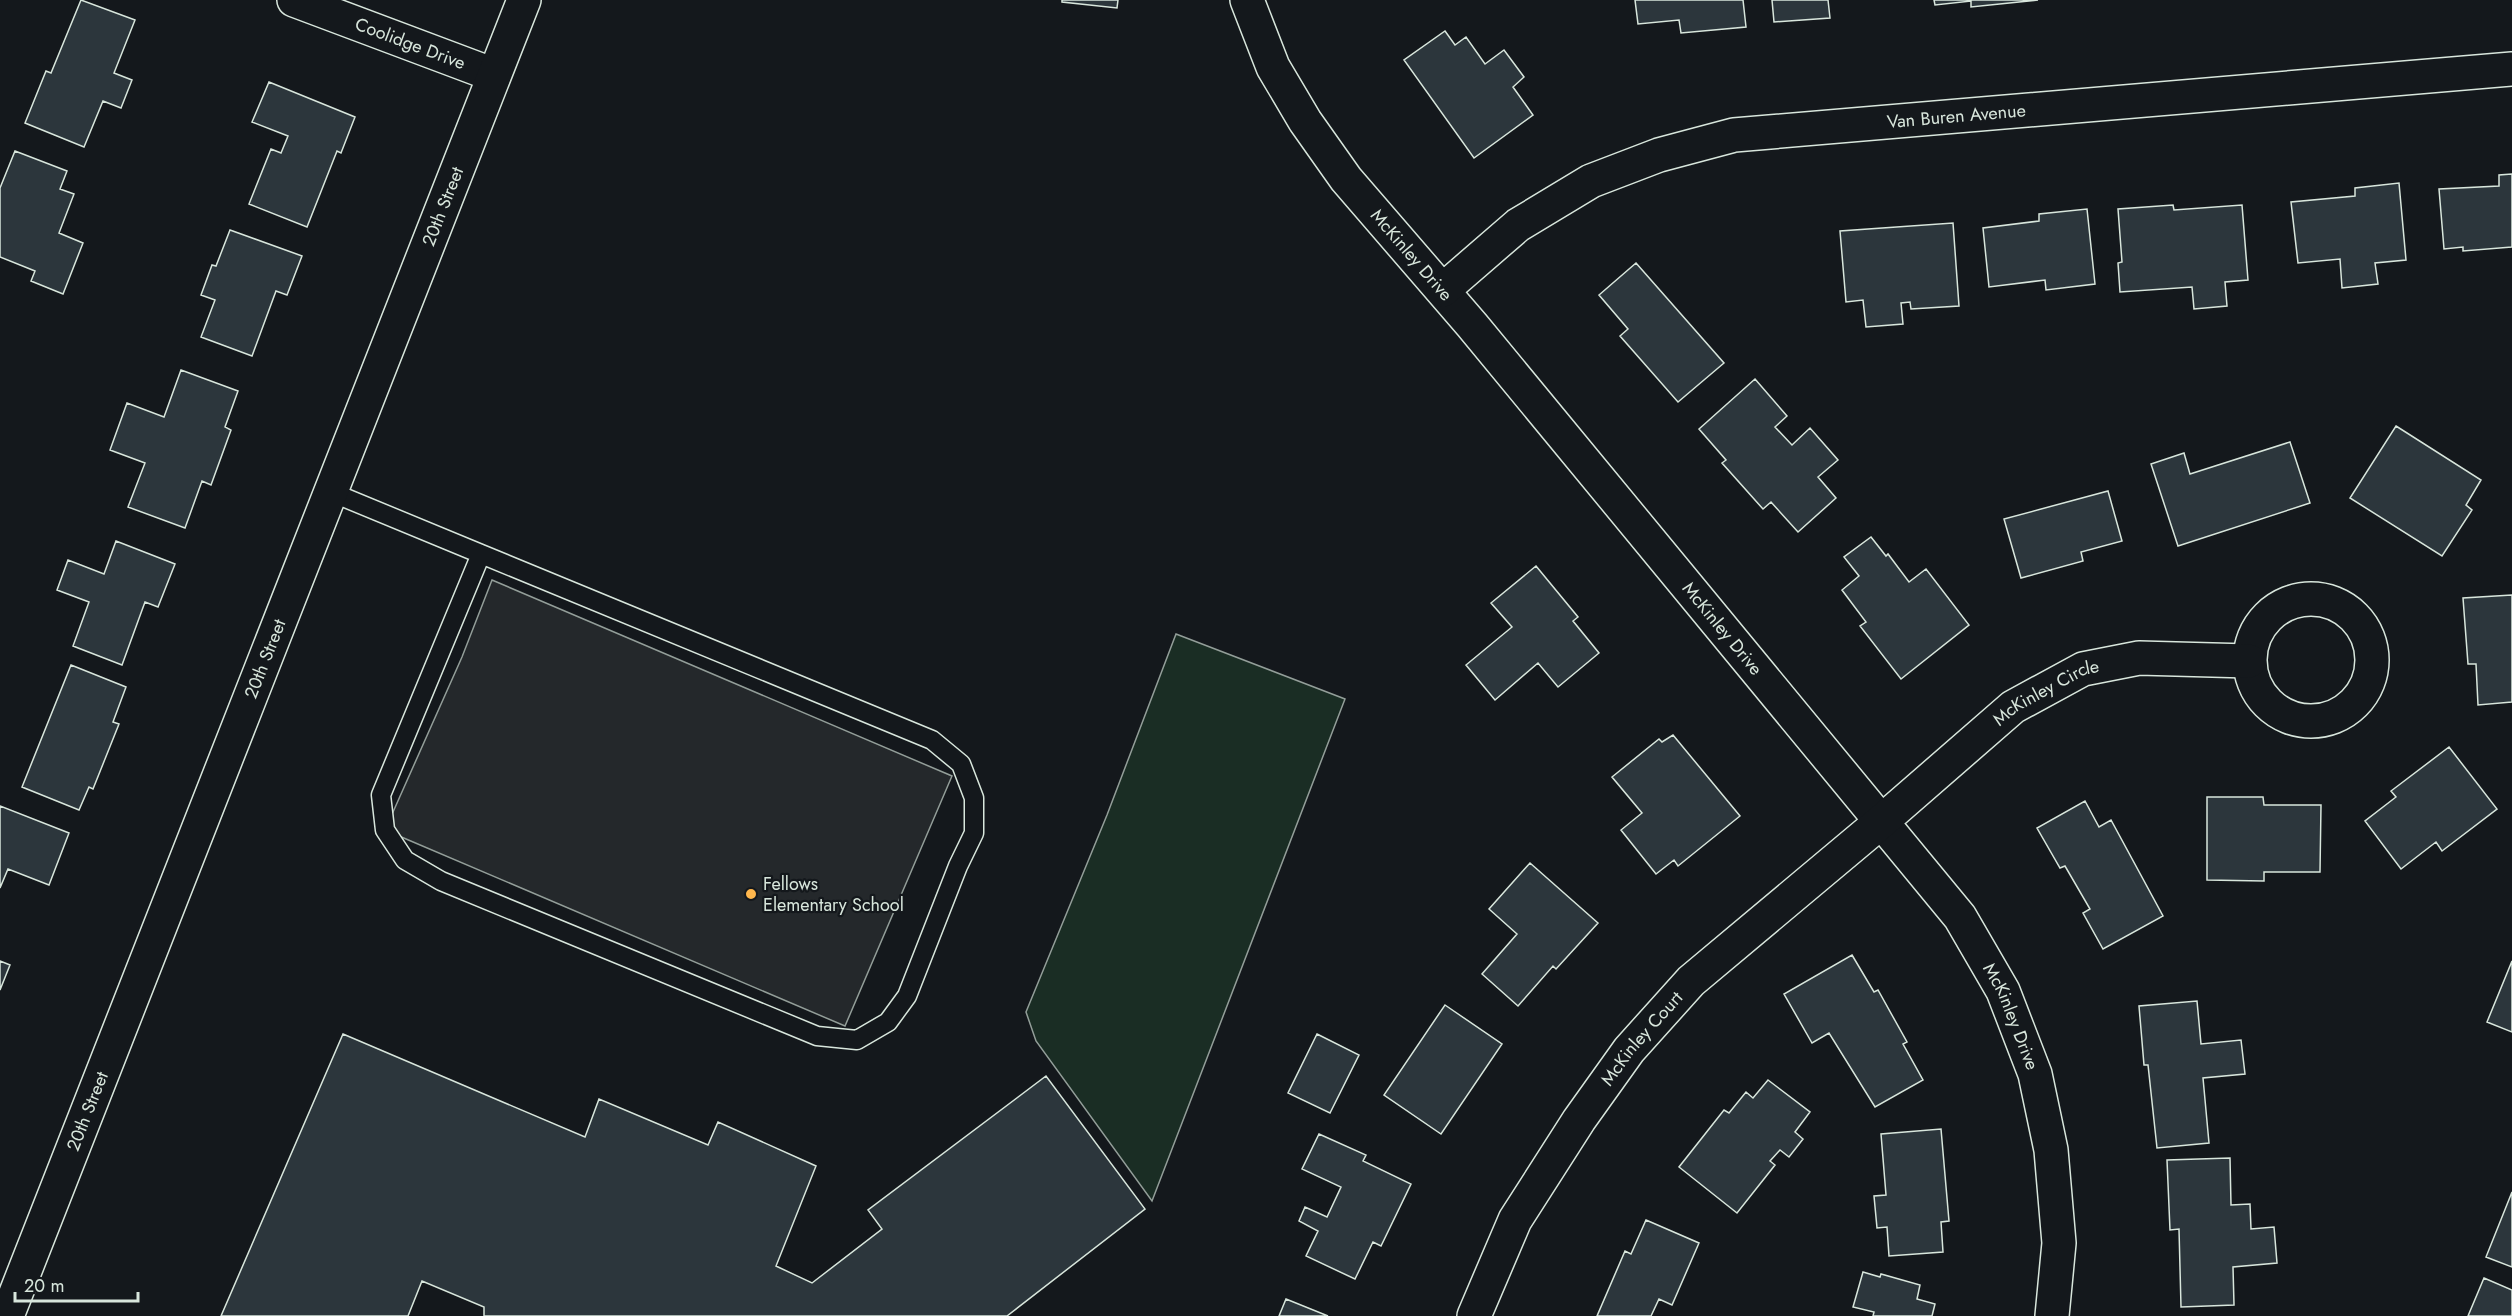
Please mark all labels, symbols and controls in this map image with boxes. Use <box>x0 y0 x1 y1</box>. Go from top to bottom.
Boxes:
street label: Coolidge Drive <box>351 11 469 76</box>
street label: Van Buren Avenue <box>1886 97 2027 135</box>
street label: 20th Street <box>416 162 470 250</box>
street label: McKinley Drive <box>1364 203 1459 307</box>
street label: McKinley Drive <box>1676 576 1769 681</box>
street label: 20th Street <box>238 615 293 702</box>
street label: McKinley Circle <box>1987 653 2101 732</box>
place label: Fellows Elementary School <box>763 871 904 918</box>
marker: Fellows Elementary School <box>744 887 758 901</box>
street label: McKinley Drive <box>1977 958 2045 1074</box>
street label: McKinley Court <box>1594 985 1689 1091</box>
street label: 20th Street <box>60 1067 115 1155</box>
scale bar <box>15 1265 138 1303</box>
text: 20 m <box>24 1273 64 1299</box>

